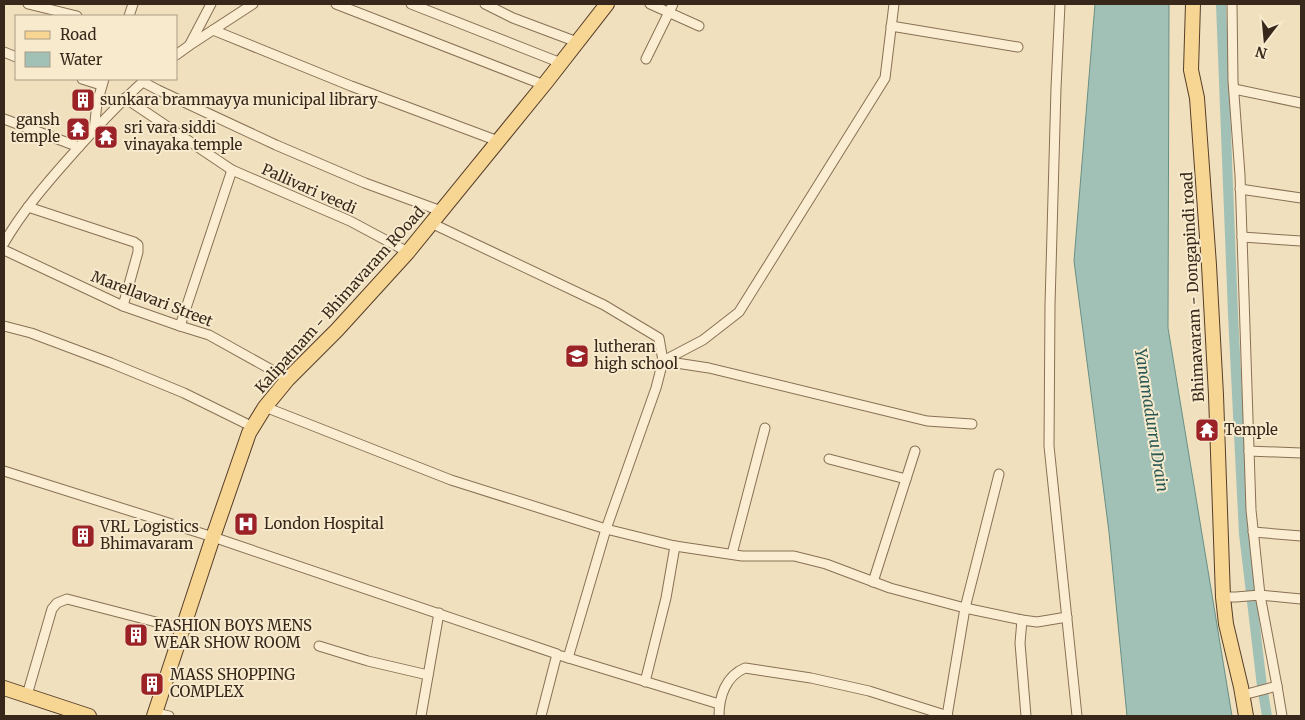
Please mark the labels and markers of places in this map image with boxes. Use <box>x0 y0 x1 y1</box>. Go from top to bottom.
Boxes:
building icon: sunkara brammayya municipal library <box>70 87 96 113</box>
place label: sunkara brammayya municipal library <box>100 90 378 109</box>
place label: gansh temple <box>10 110 60 146</box>
temple icon: gansh temple <box>65 116 91 142</box>
place label: sri vara siddi vinayaka temple <box>123 118 243 154</box>
temple icon: sri vara siddi vinayaka temple <box>93 124 119 150</box>
place label: lutheran high school <box>594 337 678 373</box>
school or university icon: lutheran high school <box>564 343 590 369</box>
temple icon: Temple <box>1194 417 1220 443</box>
place label: Temple <box>1224 420 1278 439</box>
hospital icon: London Hospital <box>233 511 259 537</box>
place label: London Hospital <box>264 514 384 533</box>
place label: VRL Logistics Bhimavaram <box>99 517 199 553</box>
building icon: VRL Logistics Bhimavaram <box>70 523 96 549</box>
place label: FASHION BOYS MENS WEAR SHOW ROOM <box>153 616 312 652</box>
building icon: FASHION BOYS MENS WEAR SHOW ROOM <box>123 622 149 648</box>
place label: MASS SHOPPING COMPLEX <box>170 665 295 701</box>
building icon: MASS SHOPPING COMPLEX <box>139 671 165 697</box>

